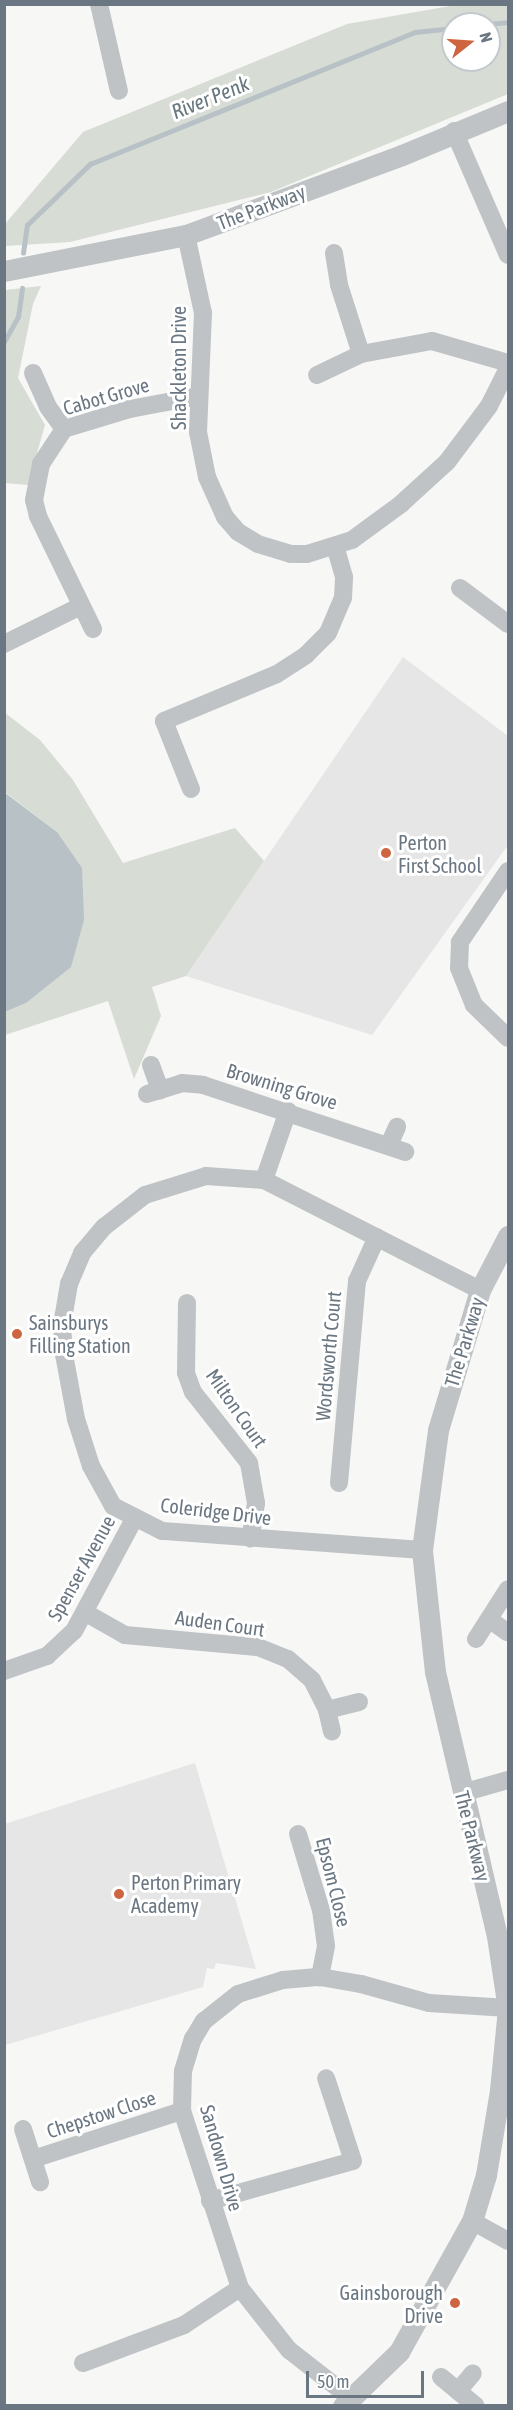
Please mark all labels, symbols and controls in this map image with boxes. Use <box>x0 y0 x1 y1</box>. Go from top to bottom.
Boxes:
north arrow <box>441 12 501 72</box>
text: N <box>476 30 496 44</box>
water label: River Penk <box>168 70 252 124</box>
street label: The Parkway <box>213 179 309 235</box>
street label: Shackleton Drive <box>166 306 190 430</box>
street label: Cabot Grove <box>60 372 152 420</box>
place label: Perton First School <box>398 830 482 877</box>
marker: Perton First School <box>379 846 393 860</box>
street label: Browning Grove <box>224 1058 340 1114</box>
street label: Wordsworth Court <box>310 1290 346 1422</box>
street label: The Parkway <box>439 1294 489 1390</box>
place label: Sainsburys Filling Station <box>29 1310 131 1357</box>
marker: Sainsburys Filling Station <box>10 1327 24 1341</box>
street label: Milton Court <box>201 1364 273 1452</box>
street label: Coleridge Drive <box>159 1492 273 1530</box>
street label: Spenser Avenue <box>42 1511 120 1625</box>
street label: Auden Court <box>174 1605 266 1641</box>
street label: The Parkway <box>450 1788 496 1884</box>
street label: Epsom Close <box>311 1835 357 1929</box>
place label: Perton Primary Academy <box>131 1870 241 1917</box>
marker: Perton Primary Academy <box>112 1887 126 1901</box>
street label: Chepstow Close <box>43 2085 159 2143</box>
street label: Sandown Drive <box>195 2102 249 2214</box>
place label: Gainsborough Drive <box>340 2280 443 2327</box>
marker: Gainsborough Drive <box>448 2296 462 2310</box>
scale bar <box>309 2359 428 2397</box>
text: 50 m <box>317 2371 349 2392</box>

